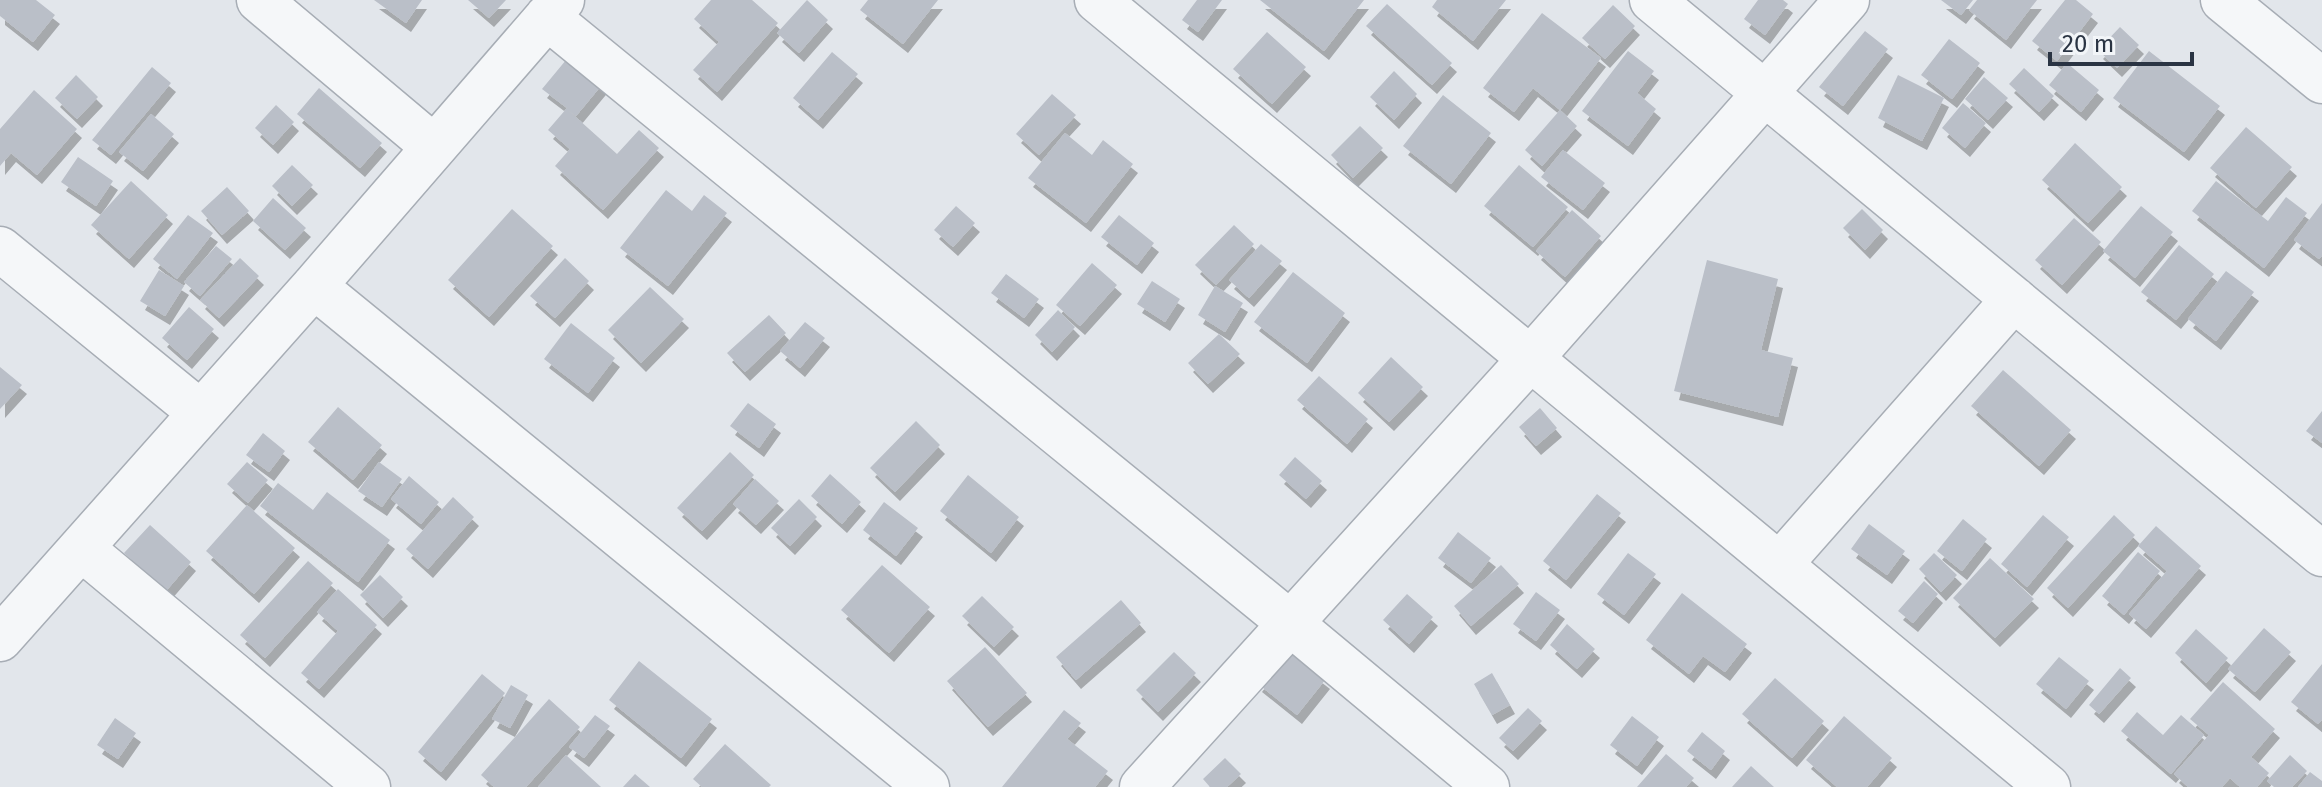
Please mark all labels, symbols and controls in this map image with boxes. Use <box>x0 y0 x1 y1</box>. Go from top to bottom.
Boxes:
scale bar <box>2050 16 2192 66</box>
text: 20 m <box>2062 30 2114 58</box>

